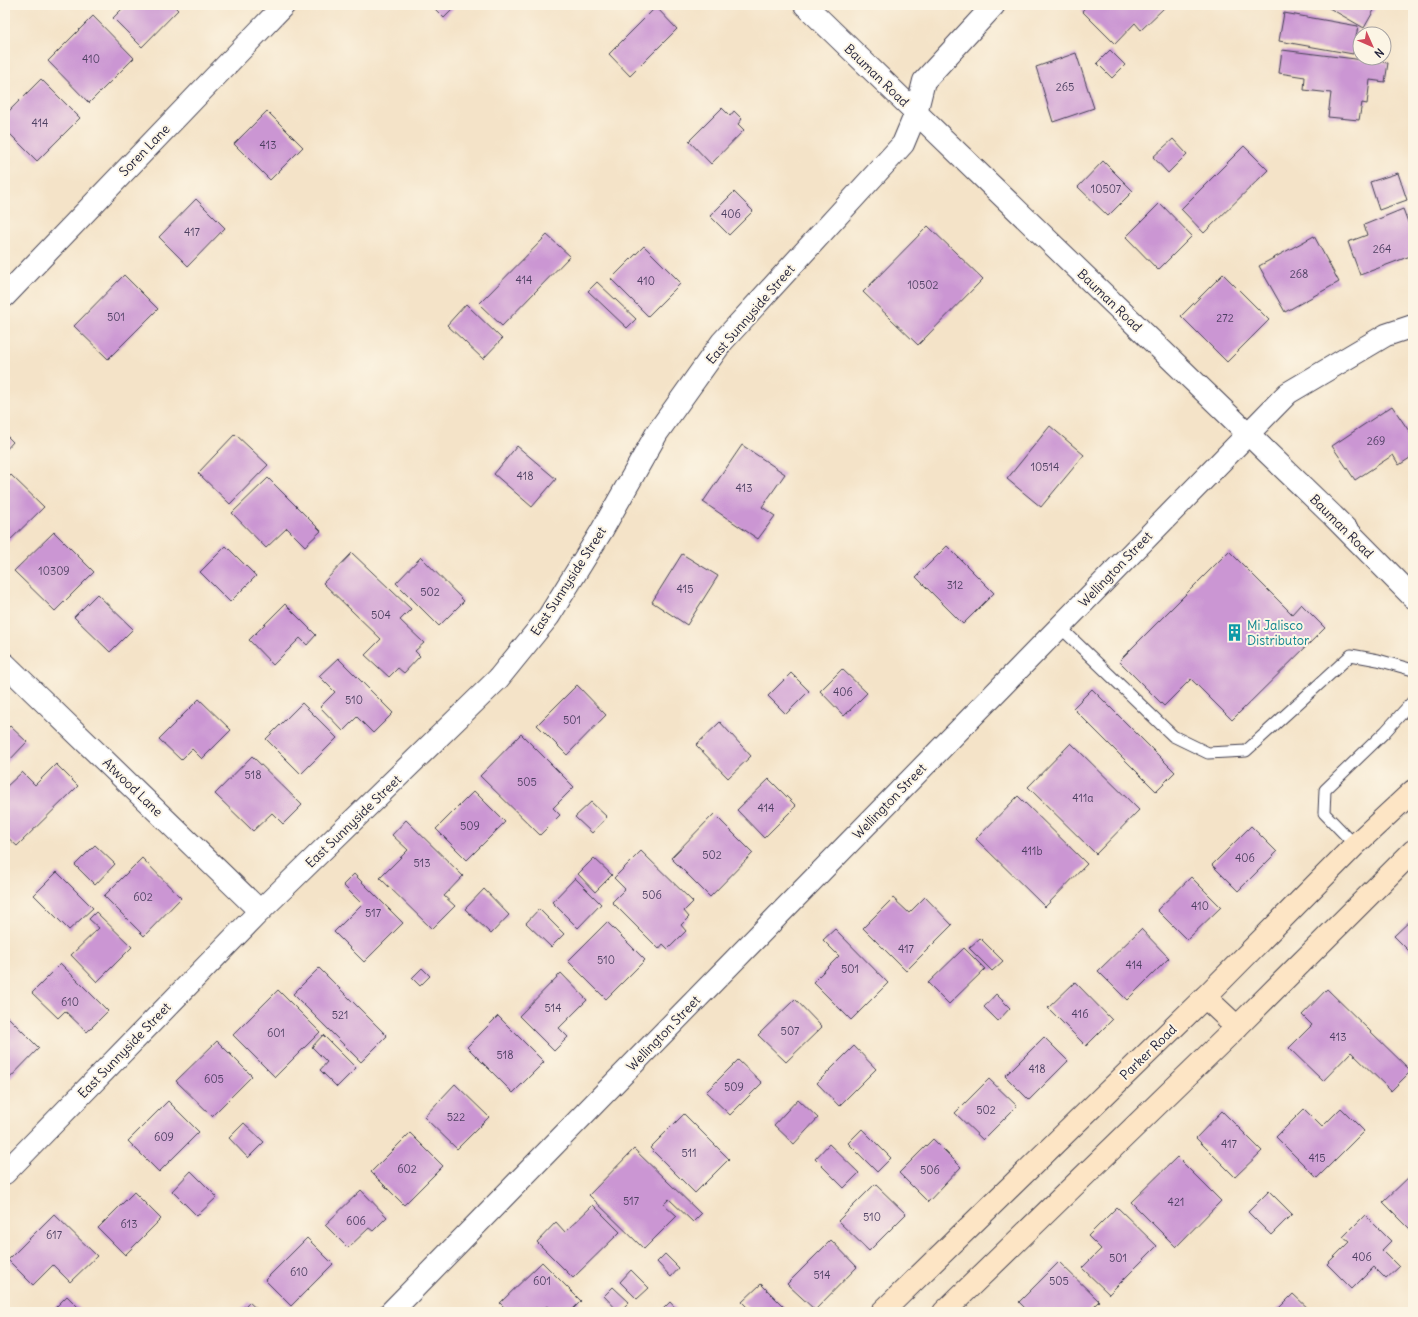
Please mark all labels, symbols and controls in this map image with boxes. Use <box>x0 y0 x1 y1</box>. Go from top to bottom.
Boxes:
north arrow <box>1352 26 1392 66</box>
street label: Bauman Road <box>841 40 913 111</box>
text: N <box>1371 45 1387 61</box>
house number: 410 <box>82 52 100 66</box>
house number: 265 <box>1056 80 1074 94</box>
house number: 414 <box>32 116 48 130</box>
street label: Soren Lane <box>115 121 173 180</box>
house number: 413 <box>260 138 276 152</box>
house number: 10507 <box>1091 182 1122 196</box>
house number: 406 <box>721 207 741 221</box>
house number: 417 <box>184 225 201 239</box>
house number: 264 <box>1373 242 1391 256</box>
street label: East Sunnyside Street <box>702 260 799 368</box>
street label: Bauman Road <box>1074 265 1146 336</box>
house number: 268 <box>1290 267 1308 281</box>
house number: 414 <box>516 273 532 287</box>
house number: 410 <box>637 274 655 288</box>
house number: 10502 <box>907 278 939 292</box>
house number: 501 <box>107 310 125 324</box>
house number: 272 <box>1216 311 1234 325</box>
house number: 269 <box>1367 434 1385 448</box>
house number: 10514 <box>1031 460 1059 474</box>
house number: 418 <box>517 469 533 483</box>
house number: 413 <box>736 481 752 495</box>
street label: Bauman Road <box>1306 491 1377 562</box>
street label: East Sunnyside Street <box>527 523 610 639</box>
street label: Wellington Street <box>1075 527 1156 611</box>
house number: 10309 <box>38 564 70 578</box>
house number: 312 <box>947 578 963 592</box>
house number: 415 <box>677 582 693 596</box>
house number: 502 <box>420 585 440 599</box>
house number: 504 <box>371 608 391 622</box>
place label: Mi Jalisco Distributor <box>1247 617 1310 649</box>
building icon: Mi Jalisco Distributor <box>1224 622 1244 642</box>
house number: 406 <box>833 685 853 699</box>
house number: 510 <box>345 693 363 707</box>
house number: 501 <box>563 713 581 727</box>
street label: Atwood Lane <box>99 754 166 820</box>
street label: Wellington Street <box>849 759 930 843</box>
house number: 518 <box>244 768 262 782</box>
street label: East Sunnyside Street <box>302 771 405 871</box>
house number: 505 <box>517 775 537 789</box>
house number: 411a <box>1072 791 1094 805</box>
house number: 414 <box>758 801 774 815</box>
house number: 509 <box>460 819 480 833</box>
house number: 411b <box>1021 844 1043 858</box>
house number: 502 <box>702 848 722 862</box>
house number: 406 <box>1235 851 1255 865</box>
house number: 513 <box>414 856 430 870</box>
house number: 506 <box>642 888 662 902</box>
house number: 602 <box>133 890 153 904</box>
house number: 410 <box>1191 899 1209 913</box>
house number: 517 <box>365 906 382 920</box>
house number: 417 <box>898 942 915 956</box>
house number: 510 <box>597 953 615 967</box>
house number: 414 <box>1126 958 1142 972</box>
house number: 501 <box>841 962 859 976</box>
street label: Wellington Street <box>623 991 704 1075</box>
house number: 610 <box>61 995 79 1009</box>
street label: East Sunnyside Street <box>74 998 175 1102</box>
house number: 514 <box>544 1001 562 1015</box>
house number: 416 <box>1072 1007 1088 1021</box>
house number: 521 <box>332 1008 348 1022</box>
street label: Parker Road <box>1116 1021 1181 1084</box>
house number: 507 <box>781 1024 800 1038</box>
house number: 601 <box>267 1026 285 1040</box>
house number: 413 <box>1330 1030 1346 1044</box>
house number: 518 <box>496 1048 514 1062</box>
house number: 418 <box>1029 1062 1045 1076</box>
house number: 605 <box>204 1072 224 1086</box>
house number: 509 <box>724 1080 744 1094</box>
house number: 502 <box>976 1103 996 1117</box>
house number: 522 <box>447 1110 465 1124</box>
house number: 609 <box>154 1130 174 1144</box>
house number: 417 <box>1221 1137 1238 1151</box>
house number: 511 <box>681 1146 697 1160</box>
house number: 415 <box>1309 1151 1325 1165</box>
house number: 602 <box>397 1162 417 1176</box>
house number: 506 <box>920 1163 940 1177</box>
house number: 517 <box>623 1194 640 1208</box>
house number: 421 <box>1168 1195 1184 1209</box>
house number: 510 <box>863 1210 881 1224</box>
house number: 606 <box>346 1214 366 1228</box>
house number: 613 <box>121 1217 137 1231</box>
house number: 617 <box>46 1228 63 1242</box>
house number: 406 <box>1352 1250 1372 1264</box>
house number: 501 <box>1109 1251 1127 1265</box>
house number: 610 <box>290 1265 308 1279</box>
house number: 514 <box>813 1268 831 1282</box>
house number: 601 <box>533 1274 551 1288</box>
house number: 505 <box>1049 1274 1069 1288</box>

